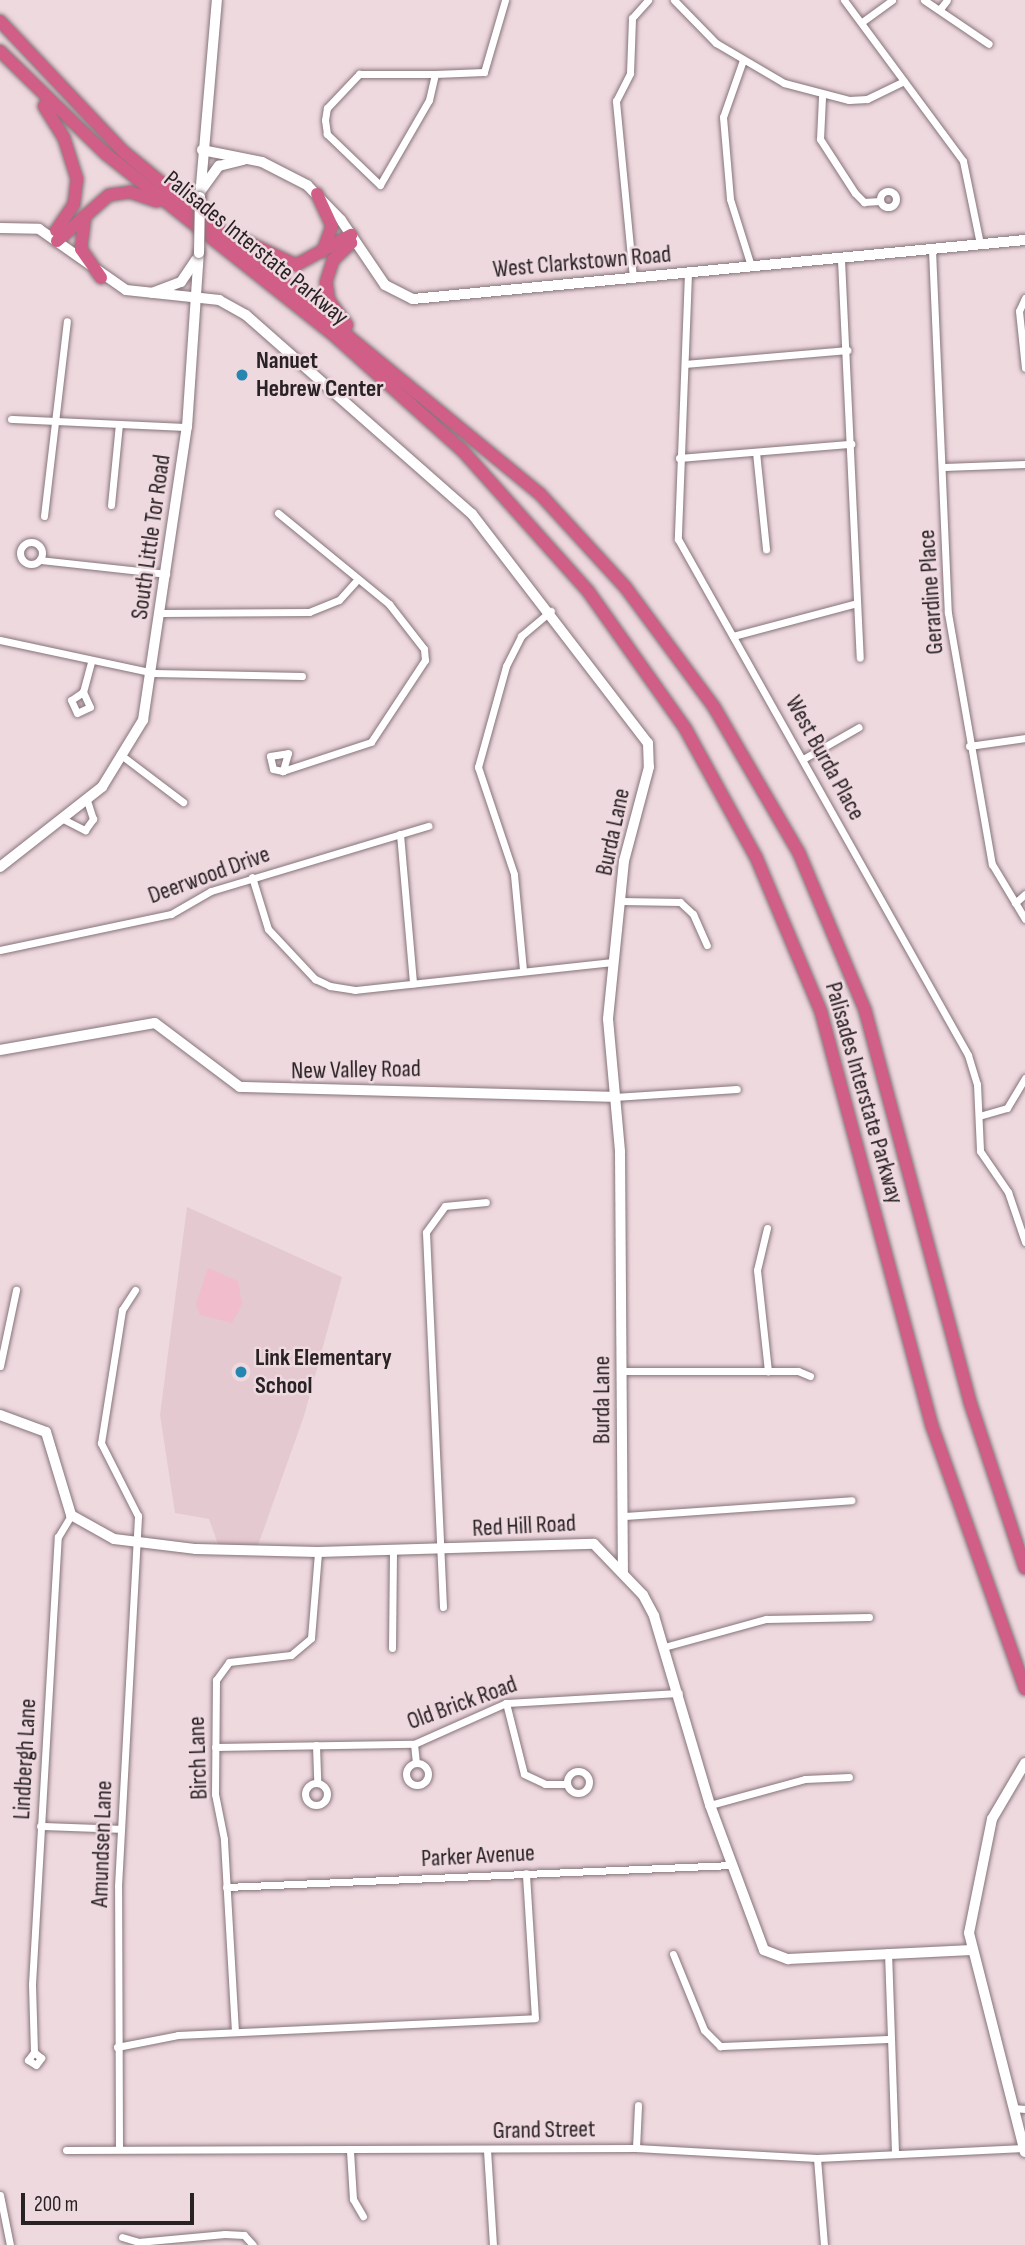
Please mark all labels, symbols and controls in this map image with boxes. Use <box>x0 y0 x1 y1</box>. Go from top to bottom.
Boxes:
street label: Palisades Interstate Parkway <box>158 165 354 331</box>
street label: West Clarkstown Road <box>492 240 672 284</box>
place label: Nanuet Hebrew Center <box>256 347 384 403</box>
marker: Nanuet Hebrew Center <box>234 367 250 383</box>
street label: South Little Tor Road <box>125 453 177 621</box>
street label: Gerardine Place <box>912 529 950 655</box>
street label: West Burda Place <box>779 691 871 825</box>
street label: Burda Lane <box>590 786 636 878</box>
street label: Deerwood Drive <box>144 840 274 910</box>
street label: Palisades Interstate Parkway <box>819 979 909 1207</box>
street label: New Valley Road <box>291 1054 421 1086</box>
place label: Link Elementary School <box>255 1344 392 1400</box>
street label: Burda Lane <box>588 1356 616 1444</box>
marker: Link Elementary School <box>233 1364 249 1380</box>
street label: Red Hill Road <box>471 1509 577 1543</box>
street label: Old Brick Road <box>403 1670 521 1736</box>
street label: Lindbergh Lane <box>7 1698 43 1820</box>
street label: Birch Lane <box>182 1716 214 1800</box>
street label: Amundsen Lane <box>85 1780 119 1908</box>
street label: Parker Avenue <box>420 1839 536 1873</box>
street label: Grand Street <box>493 2115 595 2145</box>
scale bar <box>24 2178 198 2222</box>
text: 200 m <box>34 2192 78 2217</box>

